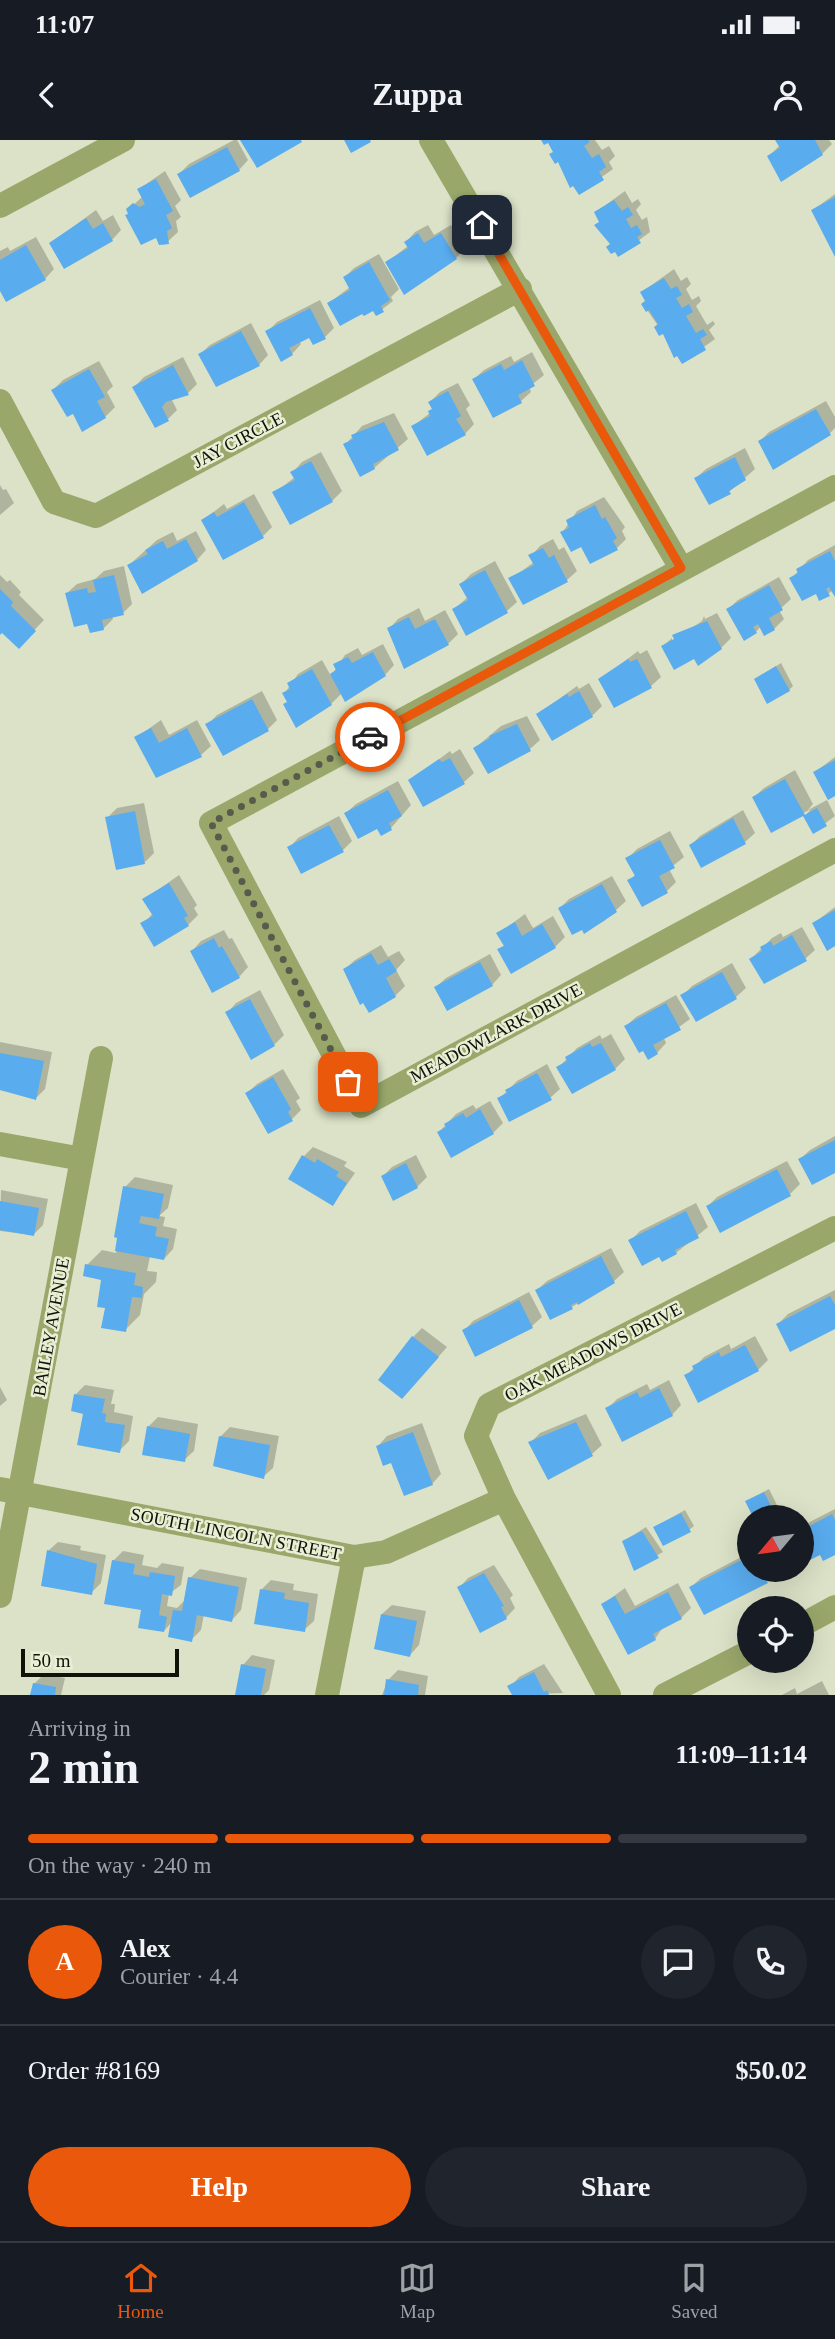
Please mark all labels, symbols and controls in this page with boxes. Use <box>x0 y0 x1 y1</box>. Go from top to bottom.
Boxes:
text: 11:07 <box>35 10 94 39</box>
icon: back <box>28 76 66 114</box>
text: Zuppa <box>372 76 463 112</box>
icon: person <box>769 76 807 114</box>
pin <box>452 195 512 255</box>
icon: home <box>463 206 501 244</box>
street label: JAY CIRCLE <box>190 408 286 472</box>
courier <box>335 702 405 772</box>
icon: car <box>351 718 389 756</box>
street label: MEADOWLARK DRIVE <box>407 979 585 1087</box>
pin <box>318 1052 378 1112</box>
icon: bag <box>329 1063 367 1101</box>
street label: BAILEY AVENUE <box>29 1256 73 1398</box>
street label: OAK MEADOWS DRIVE <box>501 1299 685 1405</box>
street label: SOUTH LINCOLN STREET <box>129 1504 343 1564</box>
north arrow <box>737 1505 814 1582</box>
map controls <box>737 1505 814 1673</box>
button: locate <box>737 1596 814 1673</box>
scale bar <box>21 1646 178 1678</box>
text: 50 m <box>32 1650 71 1671</box>
text: Arriving in <box>28 1716 131 1741</box>
text: 11:09–11:14 <box>676 1740 807 1769</box>
text: 2 min <box>28 1742 139 1793</box>
text: On the way · 240 m <box>28 1853 211 1878</box>
button: chat <box>641 1925 715 1999</box>
button: phone <box>733 1925 807 1999</box>
text: Alex <box>120 1934 171 1963</box>
text: A <box>56 1947 74 1976</box>
text: Courier · 4.4 <box>120 1964 238 1989</box>
text: Order #8169 <box>28 2056 160 2085</box>
text: $50.02 <box>736 2056 807 2085</box>
button: Help <box>28 2147 411 2227</box>
button: Share <box>425 2147 807 2227</box>
tab: Home <box>117 2259 164 2323</box>
tab: Map <box>398 2259 436 2323</box>
tab: Saved <box>671 2259 718 2323</box>

